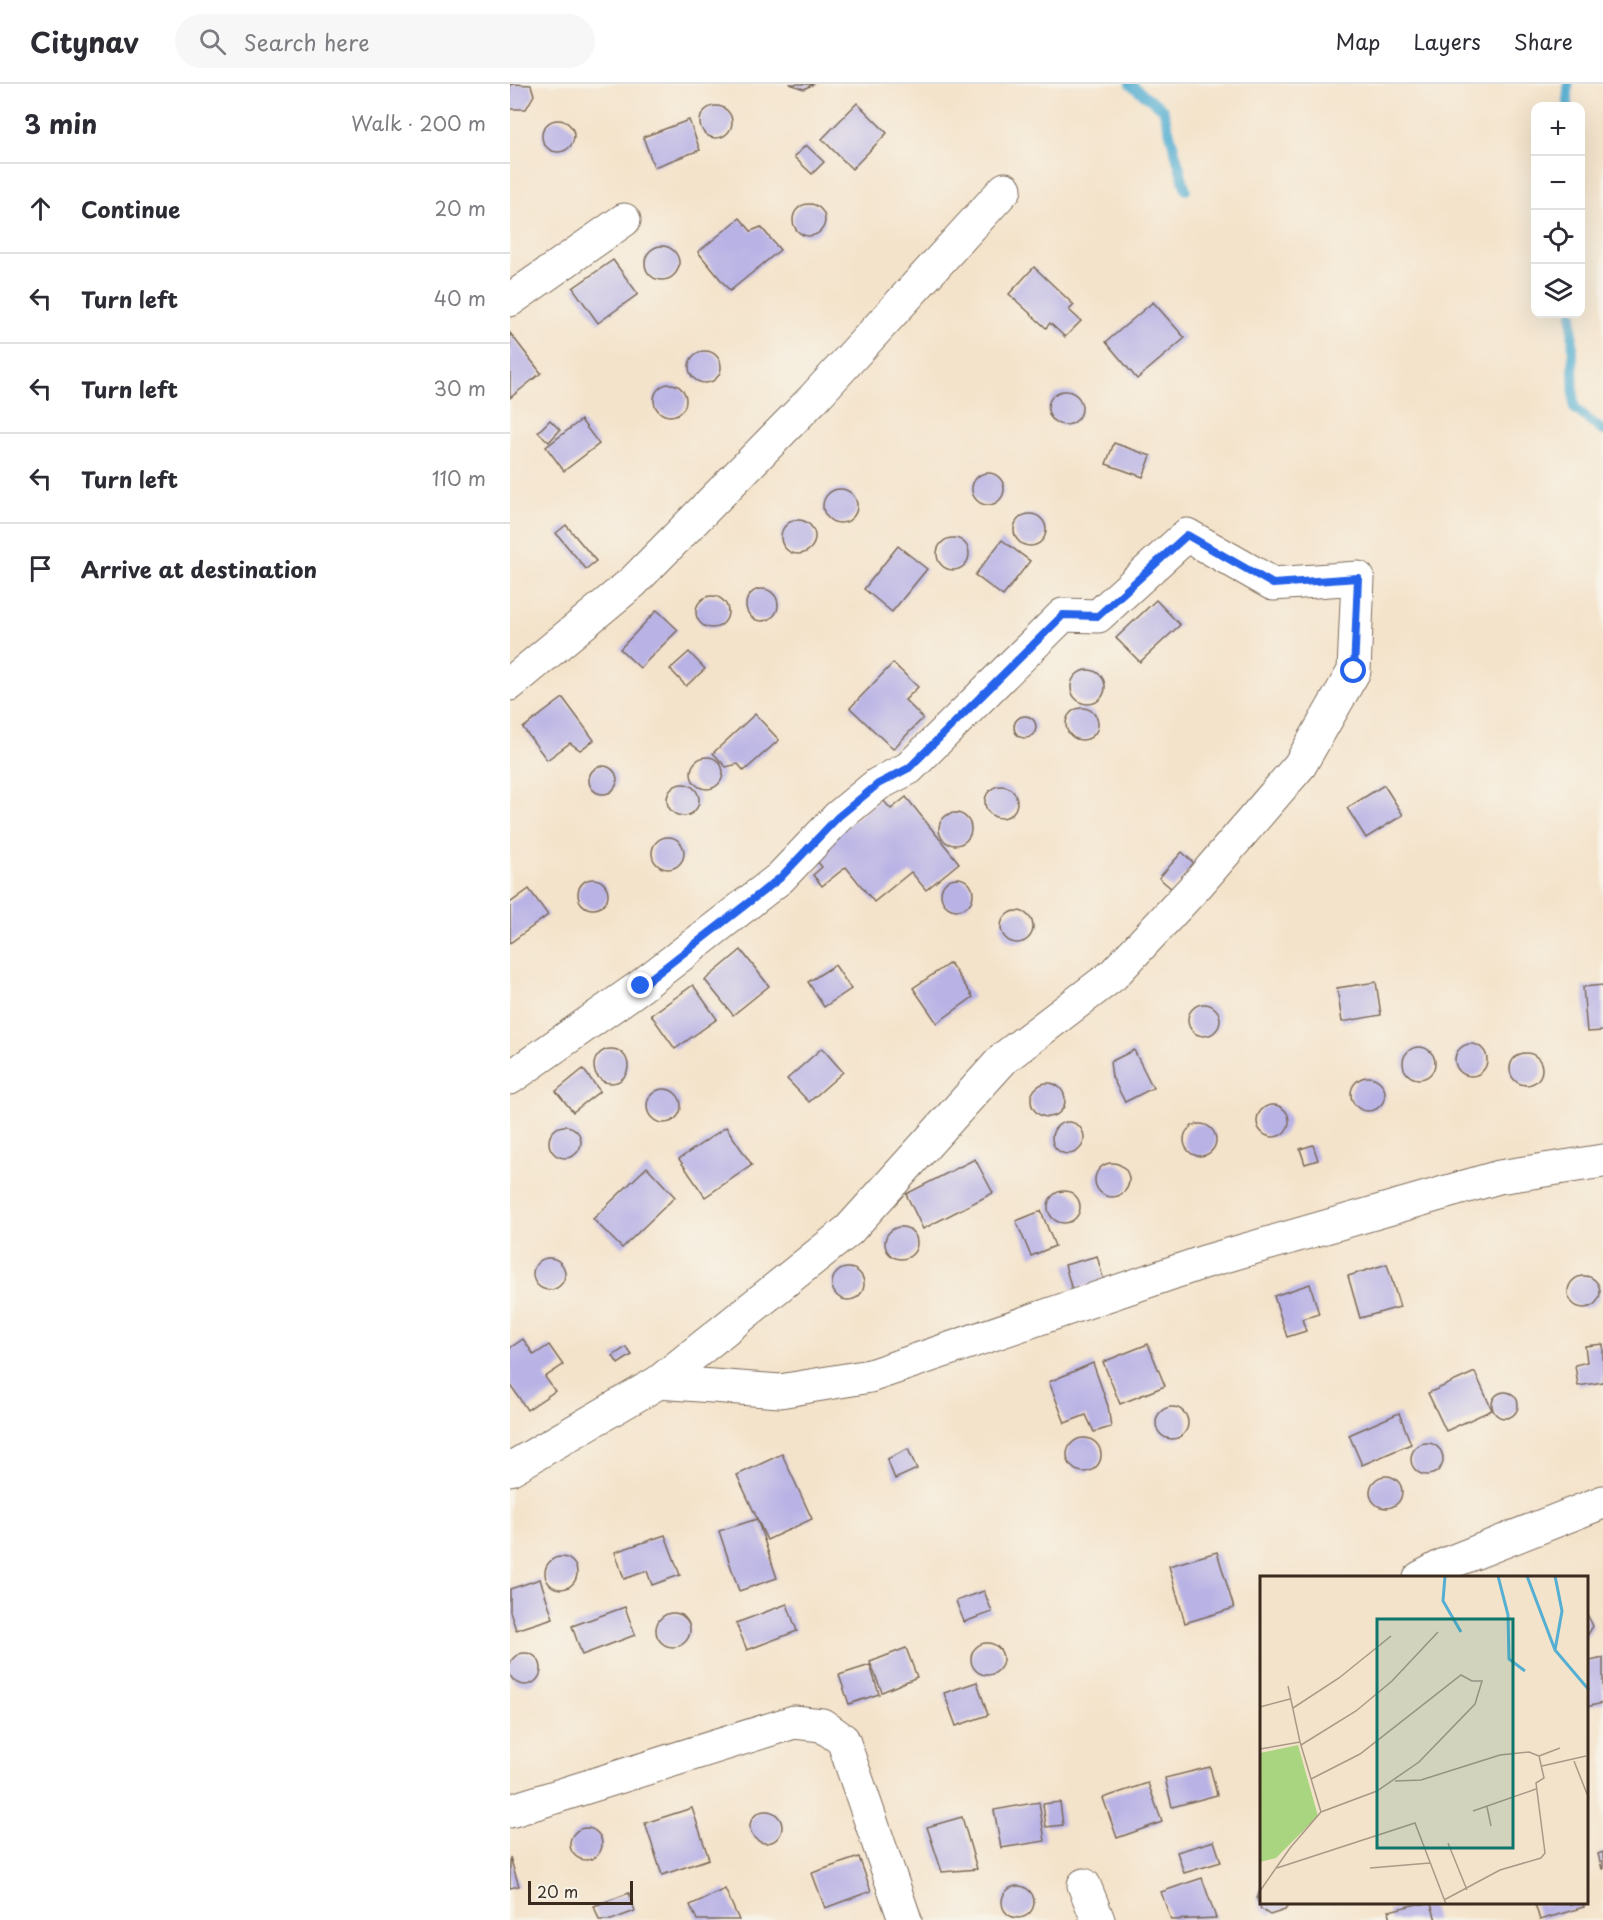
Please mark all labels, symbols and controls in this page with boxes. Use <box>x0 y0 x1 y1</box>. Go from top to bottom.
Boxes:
search box <box>175 14 595 68</box>
text: Citynav <box>30 20 139 63</box>
icon: search <box>196 25 229 58</box>
text: Search here <box>244 25 370 58</box>
text: Map <box>1336 25 1380 57</box>
text: Layers <box>1413 25 1481 57</box>
text: Share <box>1514 25 1573 57</box>
map controls <box>1531 102 1585 318</box>
button: + <box>1531 102 1585 156</box>
text: 3 min <box>24 104 97 143</box>
text: Walk · 200 m <box>351 108 486 138</box>
button: − <box>1531 156 1585 210</box>
icon: ahead <box>24 192 57 225</box>
text: Continue <box>81 192 180 225</box>
text: 20 m <box>434 193 486 223</box>
button: locate <box>1531 210 1585 264</box>
button: layers <box>1531 264 1585 318</box>
icon: left <box>24 282 57 315</box>
text: Turn left <box>81 282 178 315</box>
text: 40 m <box>434 283 486 313</box>
icon: left <box>24 372 57 405</box>
text: Turn left <box>81 372 178 405</box>
text: 30 m <box>433 373 486 403</box>
icon: left <box>24 462 57 495</box>
text: Turn left <box>81 462 178 495</box>
text: 110 m <box>432 463 486 493</box>
icon: arrive <box>24 552 57 585</box>
text: Arrive at destination <box>81 552 317 585</box>
route start <box>1340 657 1366 683</box>
route end <box>627 972 653 998</box>
inset map <box>1260 1576 1588 1905</box>
scale bar <box>528 1878 633 1906</box>
text: 20 m <box>537 1879 578 1903</box>

